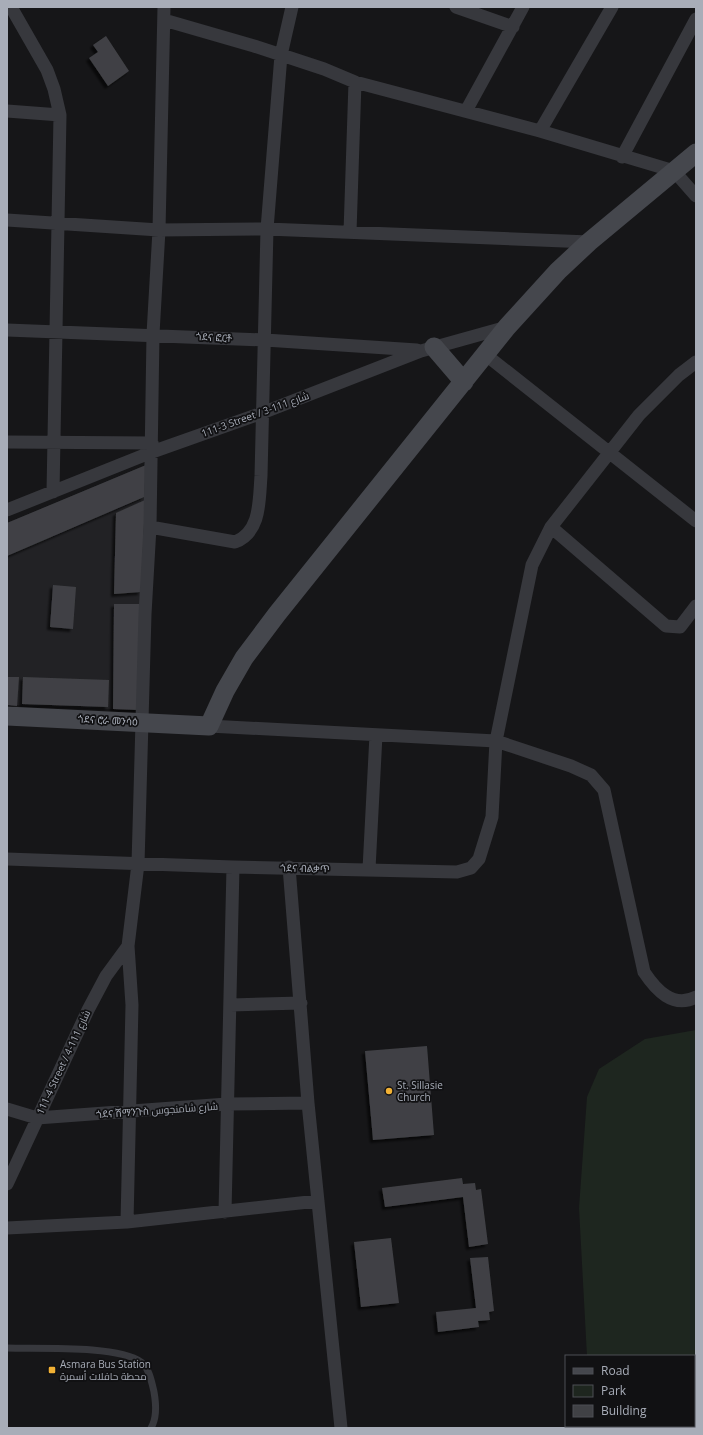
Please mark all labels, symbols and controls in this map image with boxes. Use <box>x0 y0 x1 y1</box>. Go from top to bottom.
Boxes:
street label: ጎደና ፎርቶ <box>196 329 232 345</box>
street label: 111-3 Street / شارع 111-3 <box>199 388 311 440</box>
street label: ጎደና ሮራ መንሳዕ <box>78 711 138 729</box>
street label: ጎደና ብልቃጥ <box>280 861 330 875</box>
street label: 111-4 Street / شارع 111-4 <box>33 1008 93 1116</box>
place label: St. Sillasie Church <box>397 1078 443 1104</box>
marker: St. Sillasie Church <box>384 1086 394 1096</box>
street label: ጎደና ሽማንጉስ شارع شامنجوس <box>96 1099 218 1121</box>
legend <box>565 1355 695 1427</box>
place label: Asmara Bus Station محطة حافلات أسمرة <box>60 1357 151 1383</box>
text: Road <box>601 1362 630 1379</box>
marker: Asmara Bus Station محطة حافلات أسمرة <box>47 1365 57 1375</box>
text: Park <box>601 1382 627 1399</box>
text: Building <box>601 1402 647 1419</box>

